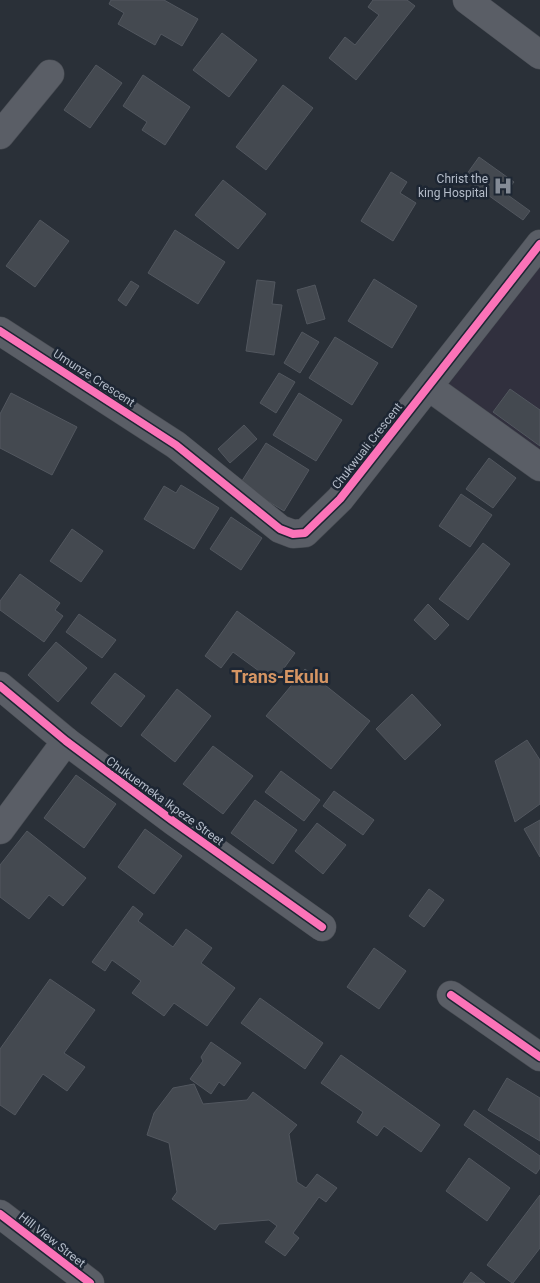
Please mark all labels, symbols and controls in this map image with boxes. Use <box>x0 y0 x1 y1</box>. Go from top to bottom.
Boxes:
place label: Christ the king Hospital <box>418 172 488 200</box>
hospital icon: Christ the king Hospital <box>492 175 514 197</box>
street label: Umunze Crescent <box>51 346 137 410</box>
street label: Chukwuali Crescent <box>329 400 405 492</box>
district label: Trans-Ekulu <box>231 666 329 687</box>
street label: Chukuemeka Ikpeze Street <box>103 754 227 848</box>
street label: Hill View Street <box>16 1210 88 1270</box>

